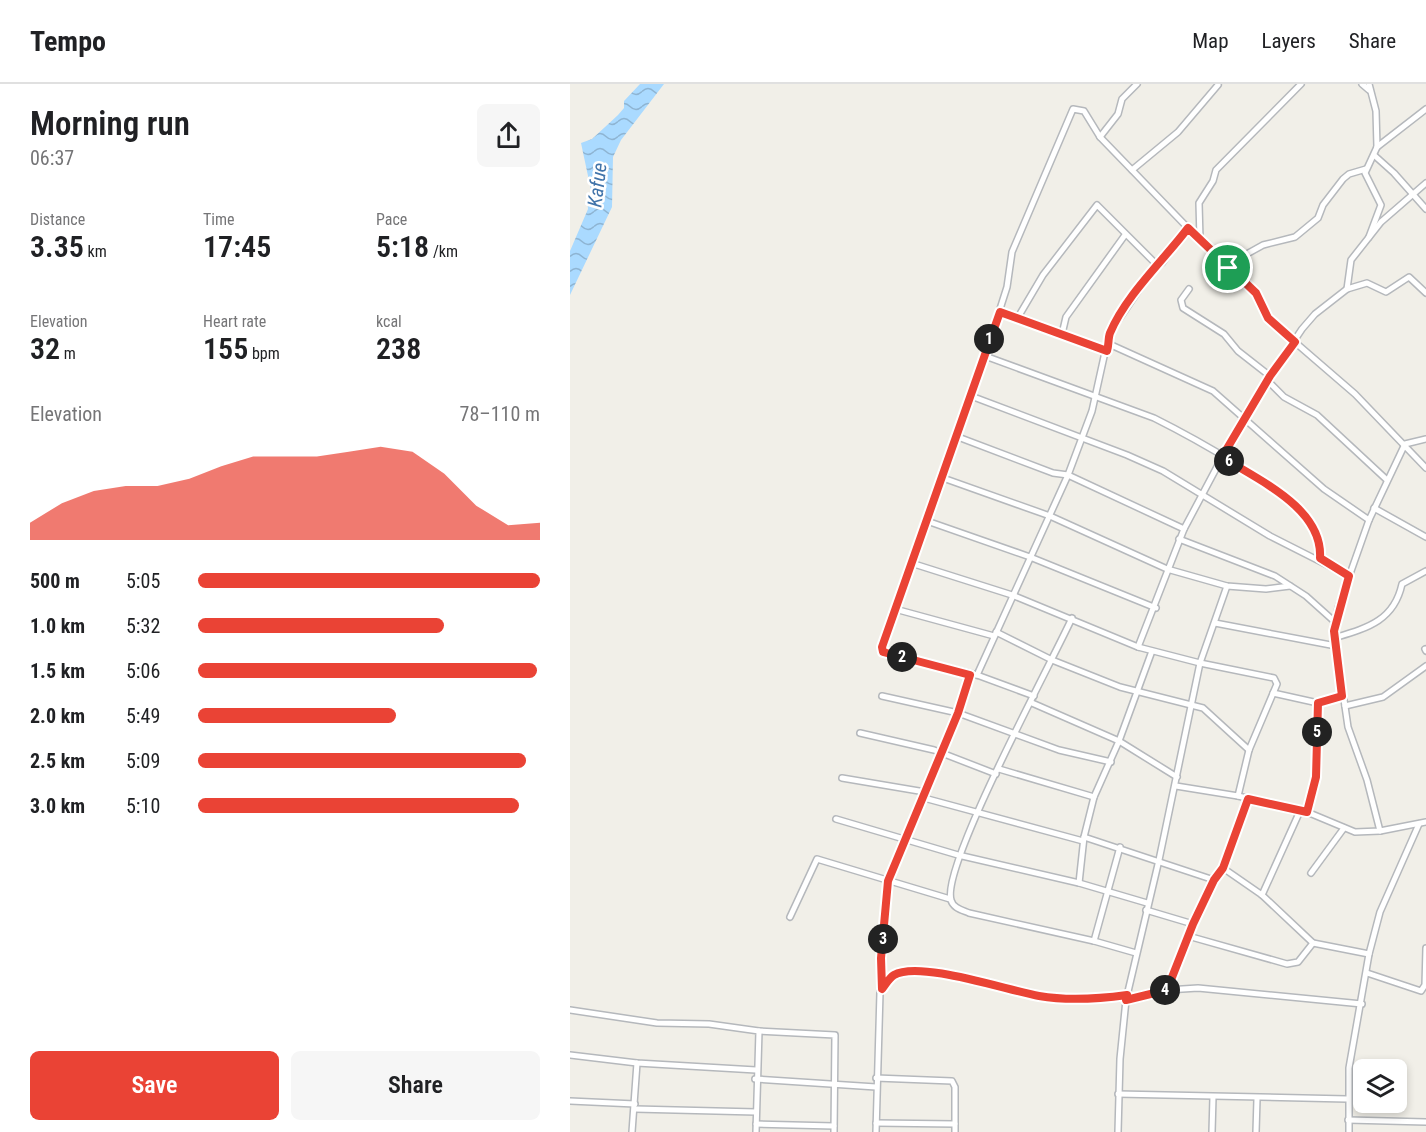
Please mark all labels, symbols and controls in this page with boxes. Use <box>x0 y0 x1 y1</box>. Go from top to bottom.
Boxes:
text: Tempo <box>30 25 106 58</box>
text: Map <box>1192 29 1229 53</box>
text: Layers <box>1262 29 1316 53</box>
text: Share <box>1349 29 1396 53</box>
text: Morning run <box>30 104 190 143</box>
button: share <box>477 104 540 167</box>
text: 06:37 <box>30 146 74 170</box>
water label: Kafue <box>582 161 612 209</box>
text: Distance <box>30 210 85 229</box>
text: Time <box>203 210 235 229</box>
text: Pace <box>376 210 407 229</box>
text: 3.35 <box>30 229 84 264</box>
text: 17:45 <box>203 229 271 264</box>
text: 5:18 <box>376 229 429 264</box>
text: km <box>84 242 107 261</box>
text: /km <box>429 242 458 261</box>
pin <box>1202 242 1253 293</box>
icon: arrive <box>1211 251 1244 284</box>
text: Elevation <box>30 312 88 331</box>
text: Heart rate <box>203 312 266 331</box>
text: kcal <box>376 312 402 331</box>
pin: 1 <box>974 324 1004 354</box>
text: 1 <box>985 329 993 348</box>
text: 32 <box>30 331 60 366</box>
text: 155 <box>203 331 248 366</box>
text: 238 <box>376 331 421 366</box>
text: m <box>60 344 76 363</box>
text: bpm <box>248 344 280 363</box>
text: Elevation <box>30 402 102 426</box>
text: 78–110 m <box>460 402 540 426</box>
pin: 6 <box>1214 446 1244 476</box>
text: 6 <box>1225 451 1233 470</box>
text: 500 m <box>30 569 80 593</box>
text: 5:05 <box>126 569 160 593</box>
text: 1.0 km <box>30 614 85 638</box>
text: 5:32 <box>126 614 160 638</box>
pin: 2 <box>887 642 917 672</box>
text: 2 <box>898 647 906 666</box>
text: 1.5 km <box>30 659 85 683</box>
text: 5:06 <box>126 659 160 683</box>
text: 2.0 km <box>30 704 85 728</box>
text: 5:49 <box>126 704 160 728</box>
pin: 5 <box>1302 717 1332 747</box>
text: 5 <box>1313 722 1321 741</box>
text: 2.5 km <box>30 749 85 773</box>
text: 5:09 <box>126 749 160 773</box>
text: 3.0 km <box>30 794 85 818</box>
text: 5:10 <box>126 794 160 818</box>
pin: 3 <box>868 924 898 954</box>
text: 3 <box>879 929 887 948</box>
pin: 4 <box>1150 975 1180 1005</box>
text: 4 <box>1161 980 1169 999</box>
button: Save <box>30 1051 279 1120</box>
button: Share <box>291 1051 540 1120</box>
map controls <box>1353 1059 1407 1113</box>
button: layers <box>1353 1059 1407 1113</box>

